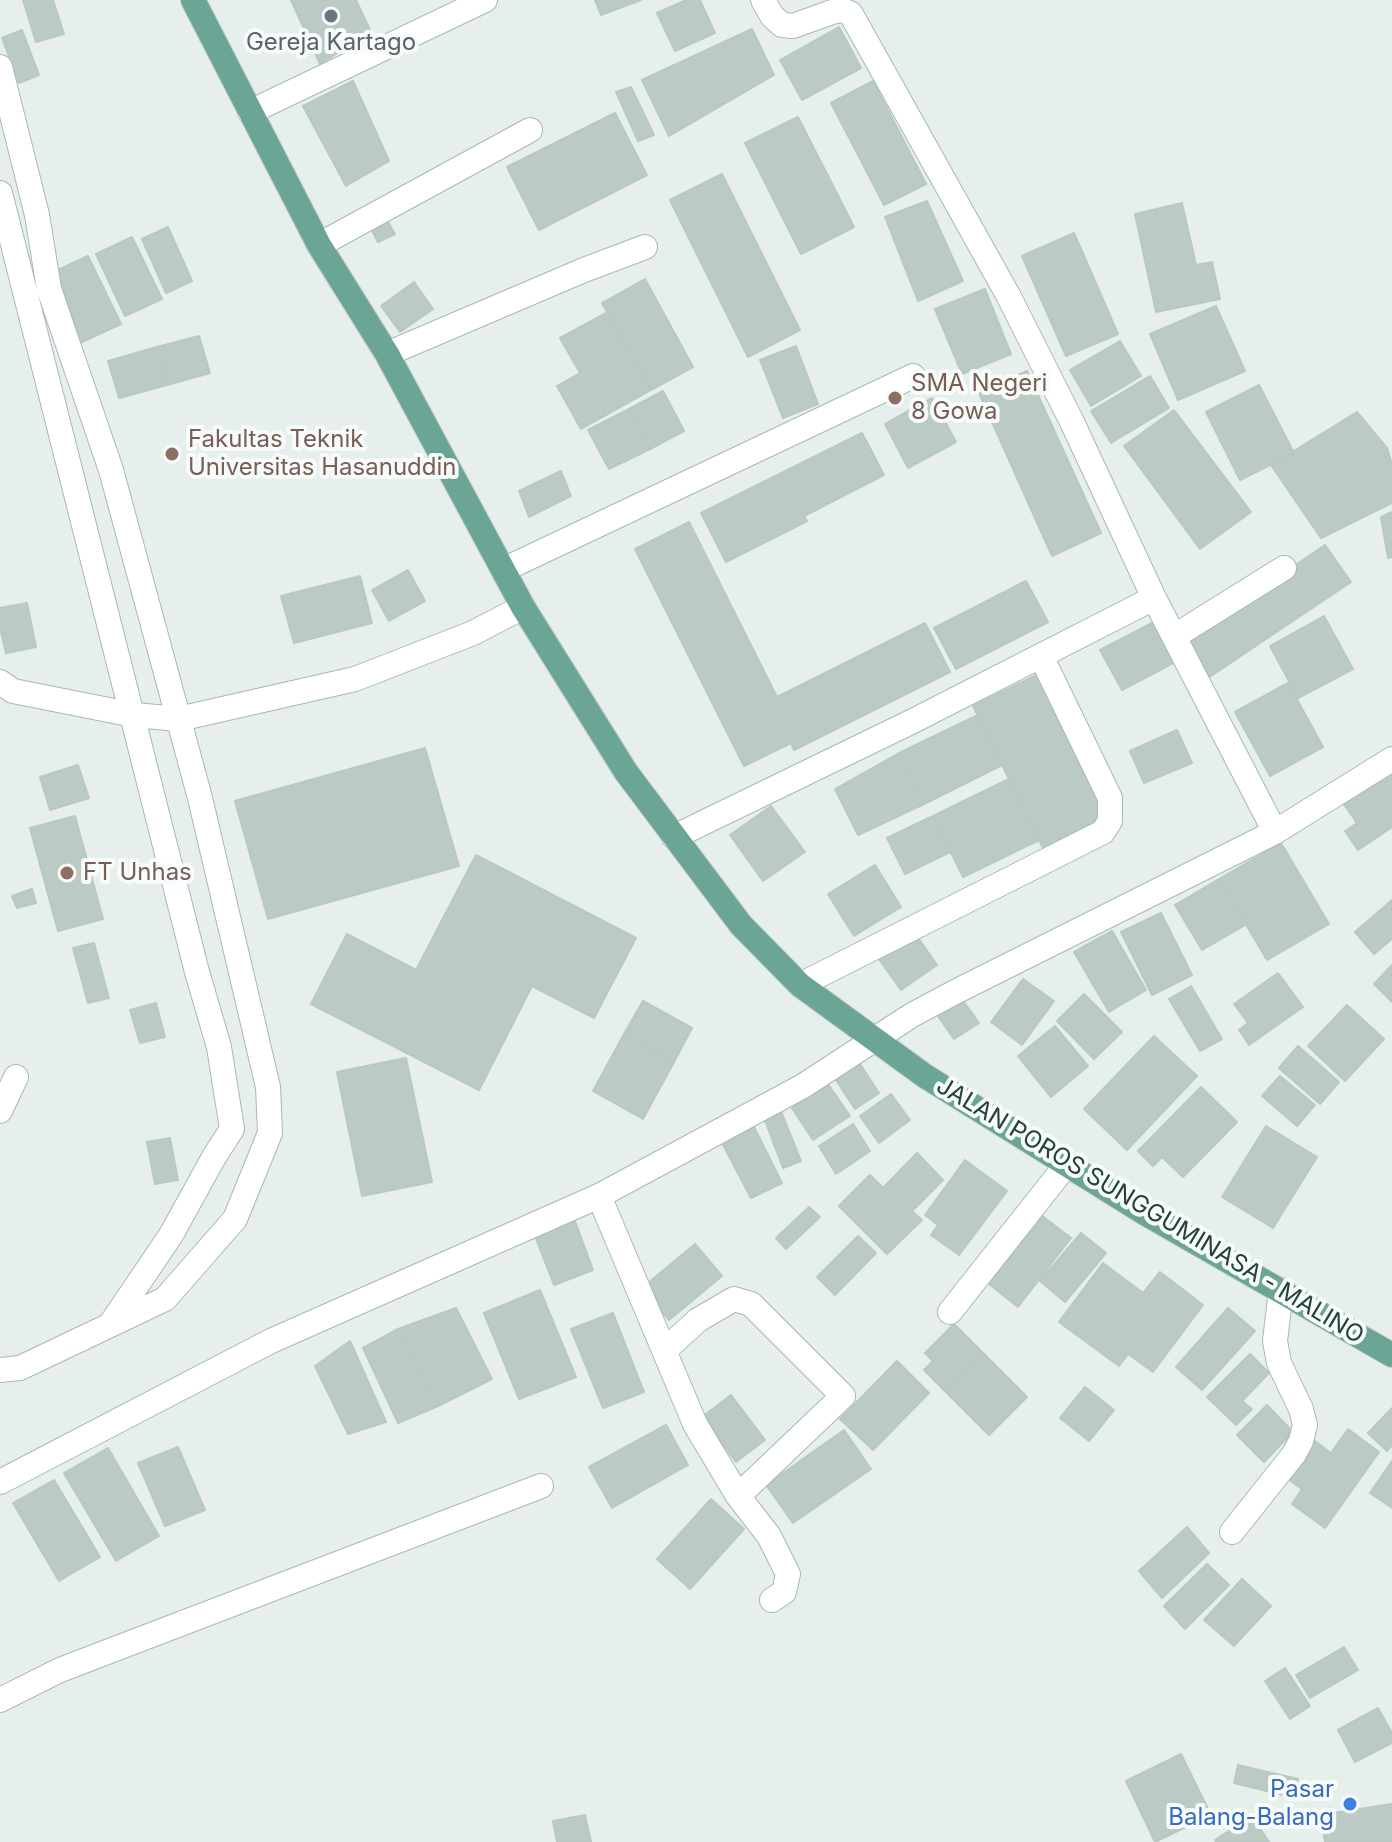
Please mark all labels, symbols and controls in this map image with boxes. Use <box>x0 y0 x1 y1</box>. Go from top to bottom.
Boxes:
marker: Gereja Kartago <box>322 7 340 25</box>
place label: Gereja Kartago <box>246 29 416 57</box>
place label: SMA Negeri 8 Gowa <box>911 370 1047 426</box>
marker: SMA Negeri 8 Gowa <box>886 389 904 407</box>
place label: Fakultas Teknik Universitas Hasanuddin <box>188 426 456 482</box>
marker: Fakultas Teknik Universitas Hasanuddin <box>163 445 181 463</box>
place label: FT Unhas <box>83 859 192 887</box>
marker: FT Unhas <box>58 864 76 882</box>
street label: JALAN POROS SUNGGUMINASA - MALINO <box>931 1072 1369 1350</box>
place label: Pasar Balang-Balang <box>1168 1776 1334 1832</box>
marker: Pasar Balang-Balang <box>1341 1795 1359 1813</box>

